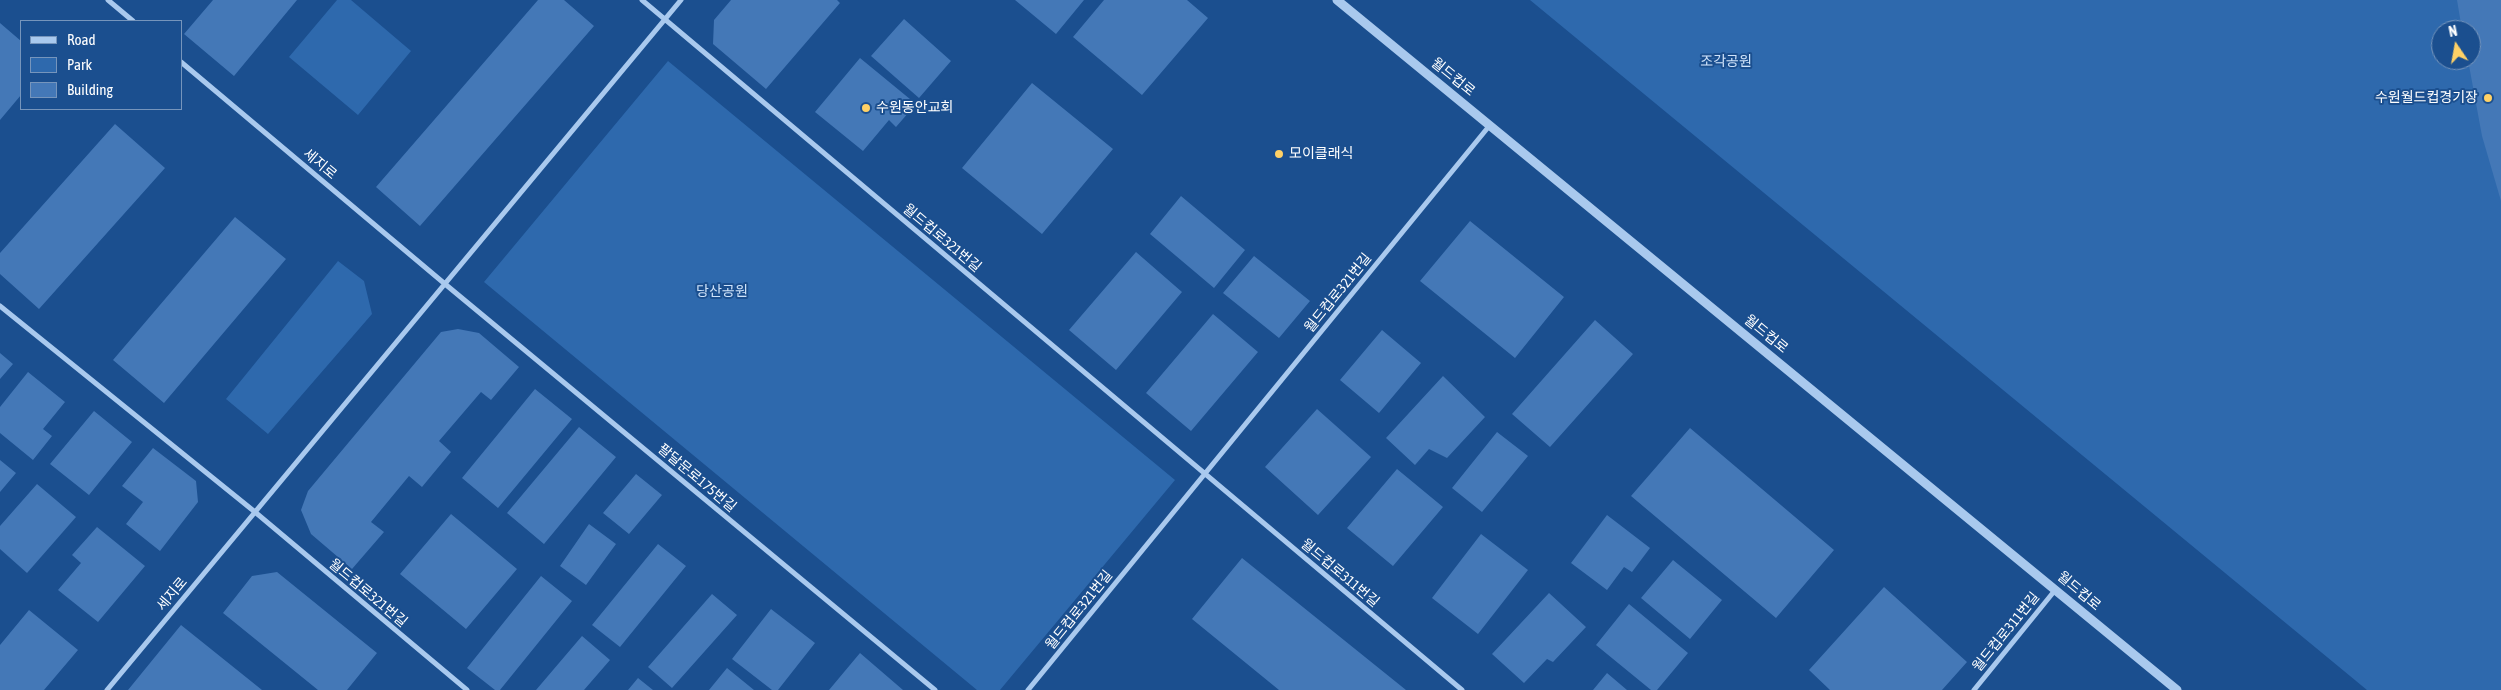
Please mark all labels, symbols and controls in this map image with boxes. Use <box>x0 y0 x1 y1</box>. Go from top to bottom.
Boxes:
legend <box>20 20 182 110</box>
north arrow <box>2431 20 2481 70</box>
text: N <box>2447 23 2459 40</box>
text: Road <box>67 31 96 48</box>
street label: 월드컵로 <box>1428 54 1478 100</box>
park label: 조각공원 <box>1700 54 1752 70</box>
text: Park <box>67 56 92 73</box>
text: Building <box>67 81 113 98</box>
place label: 수원월드컵경기장 <box>2375 90 2478 106</box>
marker: 수원월드컵경기장 <box>2482 92 2494 104</box>
place label: 수원동안교회 <box>876 100 953 116</box>
marker: 수원동안교회 <box>860 102 872 114</box>
street label: 세지로 <box>300 145 340 183</box>
place label: 모이클래식 <box>1289 146 1353 162</box>
marker: 모이클래식 <box>1273 148 1285 160</box>
street label: 월드컵로321번길 <box>899 200 985 276</box>
street label: 월드컵로321번길 <box>1301 250 1375 336</box>
park label: 당산공원 <box>696 284 748 300</box>
street label: 월드컵로 <box>1741 311 1791 357</box>
street label: 팔달문로175번길 <box>654 440 740 516</box>
street label: 월드컵로311번길 <box>1297 535 1383 611</box>
street label: 월드컵로321번길 <box>325 555 411 631</box>
street label: 월드컵로321번길 <box>1042 567 1116 653</box>
street label: 월드컵로 <box>2054 568 2104 614</box>
street label: 세지로 <box>153 574 191 614</box>
street label: 월드컵로311번길 <box>1969 589 2043 675</box>

